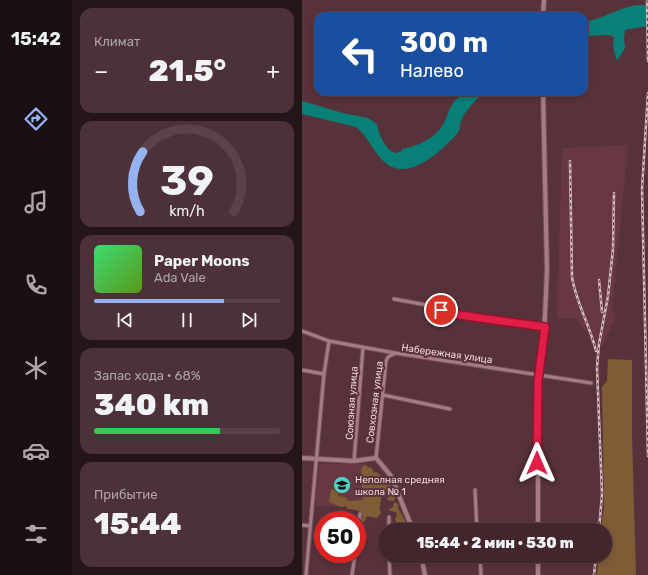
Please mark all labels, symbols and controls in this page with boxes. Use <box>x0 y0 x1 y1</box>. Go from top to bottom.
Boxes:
text: 300 m <box>400 26 488 59</box>
text: 15:42 <box>11 28 61 50</box>
icon: left <box>334 28 386 80</box>
text: Климат <box>94 34 140 49</box>
text: 21.5° <box>148 53 226 89</box>
text: − <box>94 58 108 85</box>
text: + <box>266 58 280 85</box>
text: Налево <box>400 60 464 82</box>
icon: directions <box>22 105 50 133</box>
text: 39 <box>160 156 214 205</box>
icon: music <box>22 188 50 216</box>
text: km/h <box>169 203 205 220</box>
text: Paper Moons <box>154 252 250 270</box>
text: Ada Vale <box>154 270 206 285</box>
icon: phone <box>22 271 50 299</box>
pin <box>424 293 458 327</box>
icon: arrive <box>430 299 452 321</box>
icon: previous <box>114 309 136 331</box>
icon: pause <box>176 309 198 331</box>
icon: next <box>238 309 260 331</box>
street label: Набережная улица <box>401 342 493 366</box>
icon: climate <box>22 354 50 382</box>
street label: Совхозная улица <box>364 360 386 444</box>
street label: Союзная улица <box>343 366 361 440</box>
text: Запас хода · 68% <box>94 368 201 383</box>
text: 340 km <box>94 387 209 423</box>
icon: car <box>22 437 50 465</box>
position arrow <box>516 442 558 484</box>
place label: Неполная средняя школа № 1 <box>355 474 445 498</box>
school or university icon: Неполная средняя школа № 1 <box>332 475 352 495</box>
text: Прибытие <box>94 487 158 502</box>
text: 15:44 <box>94 506 182 542</box>
speed limit sign: 50 <box>314 511 366 563</box>
icon: filters <box>22 520 50 548</box>
text: 15:44 · 2 мин · 530 m <box>416 534 574 552</box>

